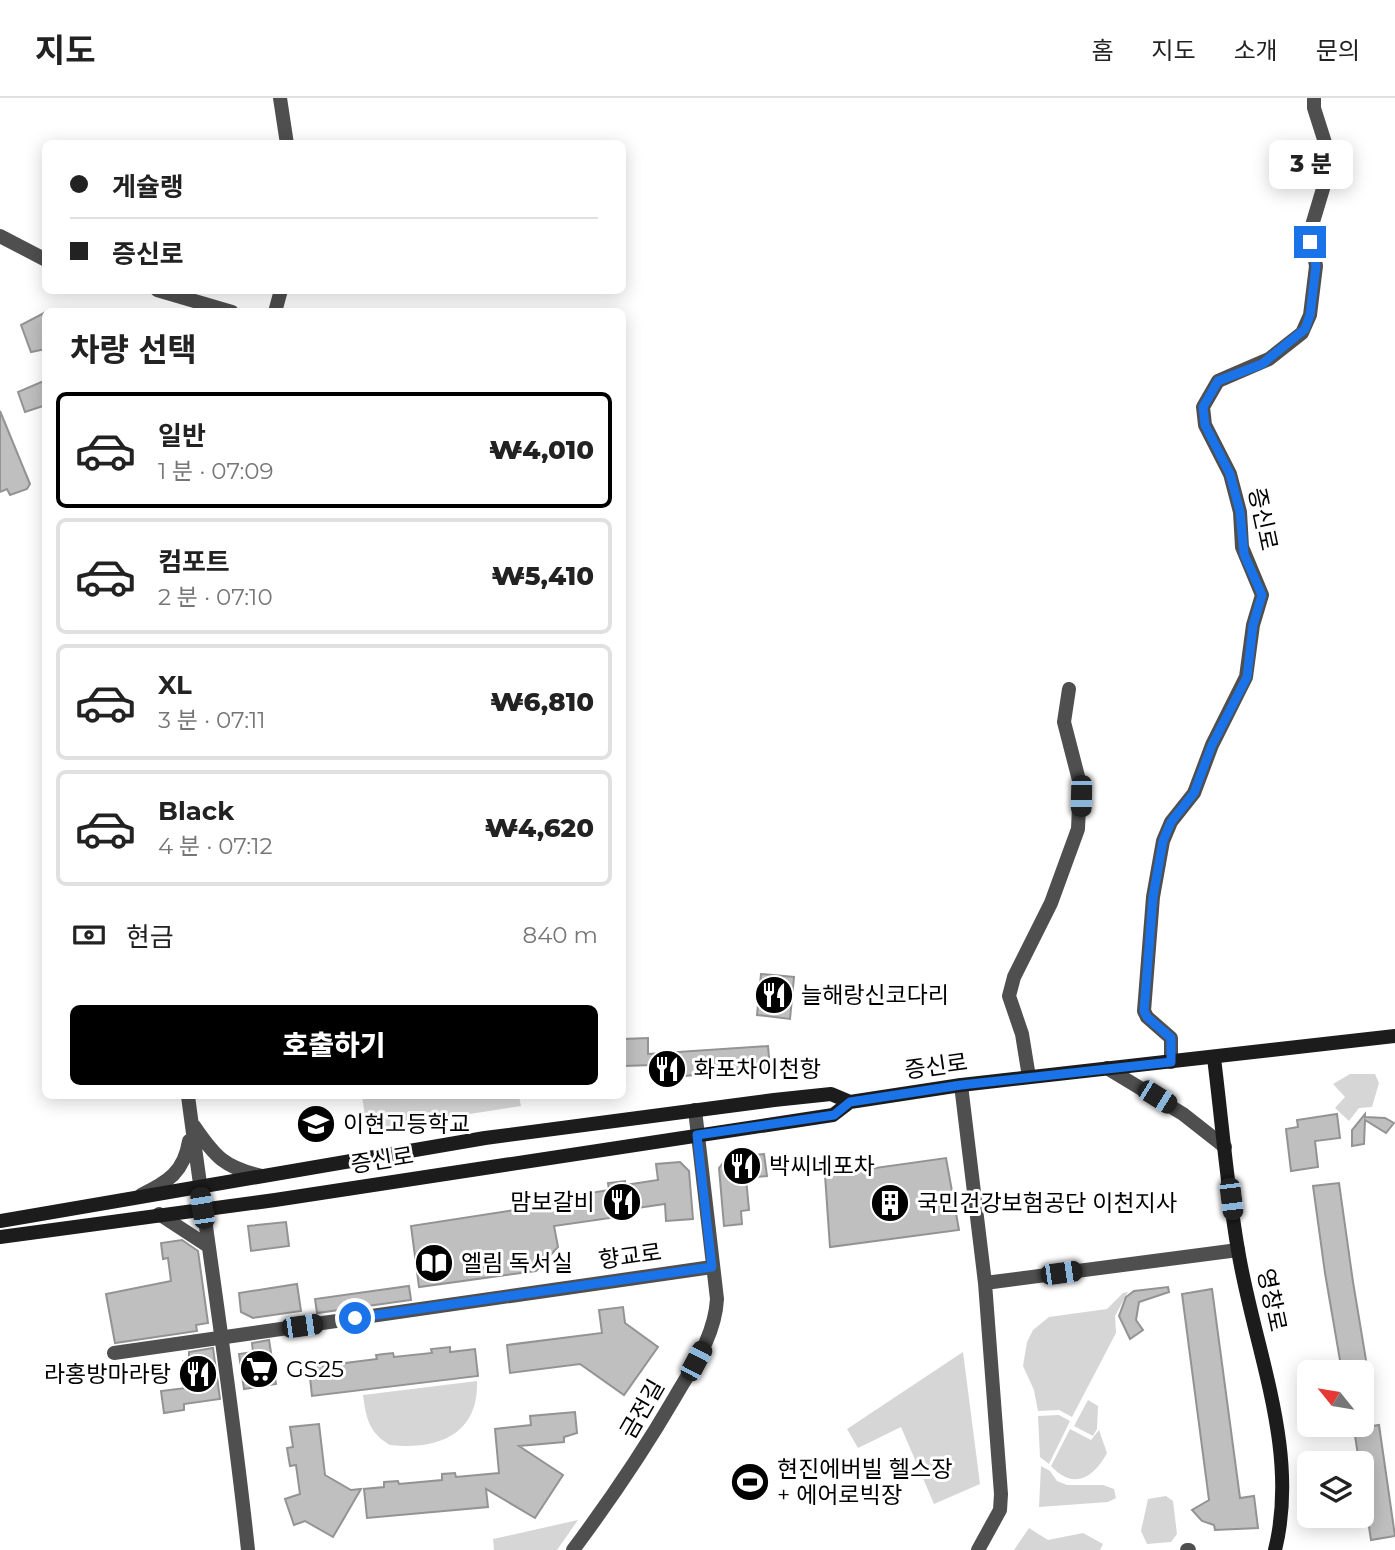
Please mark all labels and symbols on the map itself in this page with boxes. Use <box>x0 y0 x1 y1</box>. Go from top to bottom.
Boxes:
callout: 3 분 <box>1268 141 1352 190</box>
route end <box>1294 226 1326 258</box>
street label: 증신로 <box>1243 485 1283 553</box>
car <box>1071 775 1092 817</box>
restaurant icon: 늘해랑신코다리 <box>753 974 795 1016</box>
place label: 늘해랑신코다리 <box>801 981 949 1009</box>
restaurant icon: 화포차이천항 <box>646 1048 688 1090</box>
street label: 증신로 <box>903 1048 969 1084</box>
place label: 화포차이천항 <box>694 1055 821 1083</box>
car <box>1134 1077 1181 1117</box>
school or university icon: 이현고등학교 <box>295 1103 337 1145</box>
place label: 이현고등학교 <box>343 1110 470 1138</box>
street label: 증신로 <box>348 1141 416 1179</box>
restaurant icon: 박씨네포차 <box>721 1145 763 1187</box>
place label: 박씨네포차 <box>769 1152 875 1180</box>
car <box>1219 1177 1244 1221</box>
restaurant icon: 맘보갈비 <box>601 1181 643 1223</box>
building icon: 국민건강보험공단 이천지사 <box>869 1182 911 1224</box>
car <box>189 1186 216 1230</box>
place label: 맘보갈비 <box>510 1188 595 1216</box>
place label: 국민건강보험공단 이천지사 <box>917 1189 1177 1217</box>
street label: 향교로 <box>597 1238 663 1274</box>
library icon: 엘림 독서실 <box>413 1242 455 1284</box>
place label: 엘림 독서실 <box>461 1249 573 1277</box>
car <box>1039 1260 1084 1286</box>
street label: 영창로 <box>1252 1266 1292 1334</box>
route start <box>339 1302 371 1334</box>
car <box>280 1313 325 1339</box>
car <box>677 1338 716 1384</box>
supermarket icon: GS25 <box>238 1348 280 1390</box>
restaurant icon: 라홍방마라탕 <box>177 1353 219 1395</box>
place label: GS25 <box>286 1355 344 1383</box>
place label: 라홍방마라탕 <box>44 1360 171 1388</box>
north arrow <box>1297 1360 1374 1437</box>
street label: 금전길 <box>614 1375 670 1443</box>
place label: 현진에버빌 헬스장 + 에어로빅장 <box>777 1455 952 1509</box>
sports icon: 현진에버빌 헬스장 + 에어로빅장 <box>729 1461 771 1503</box>

